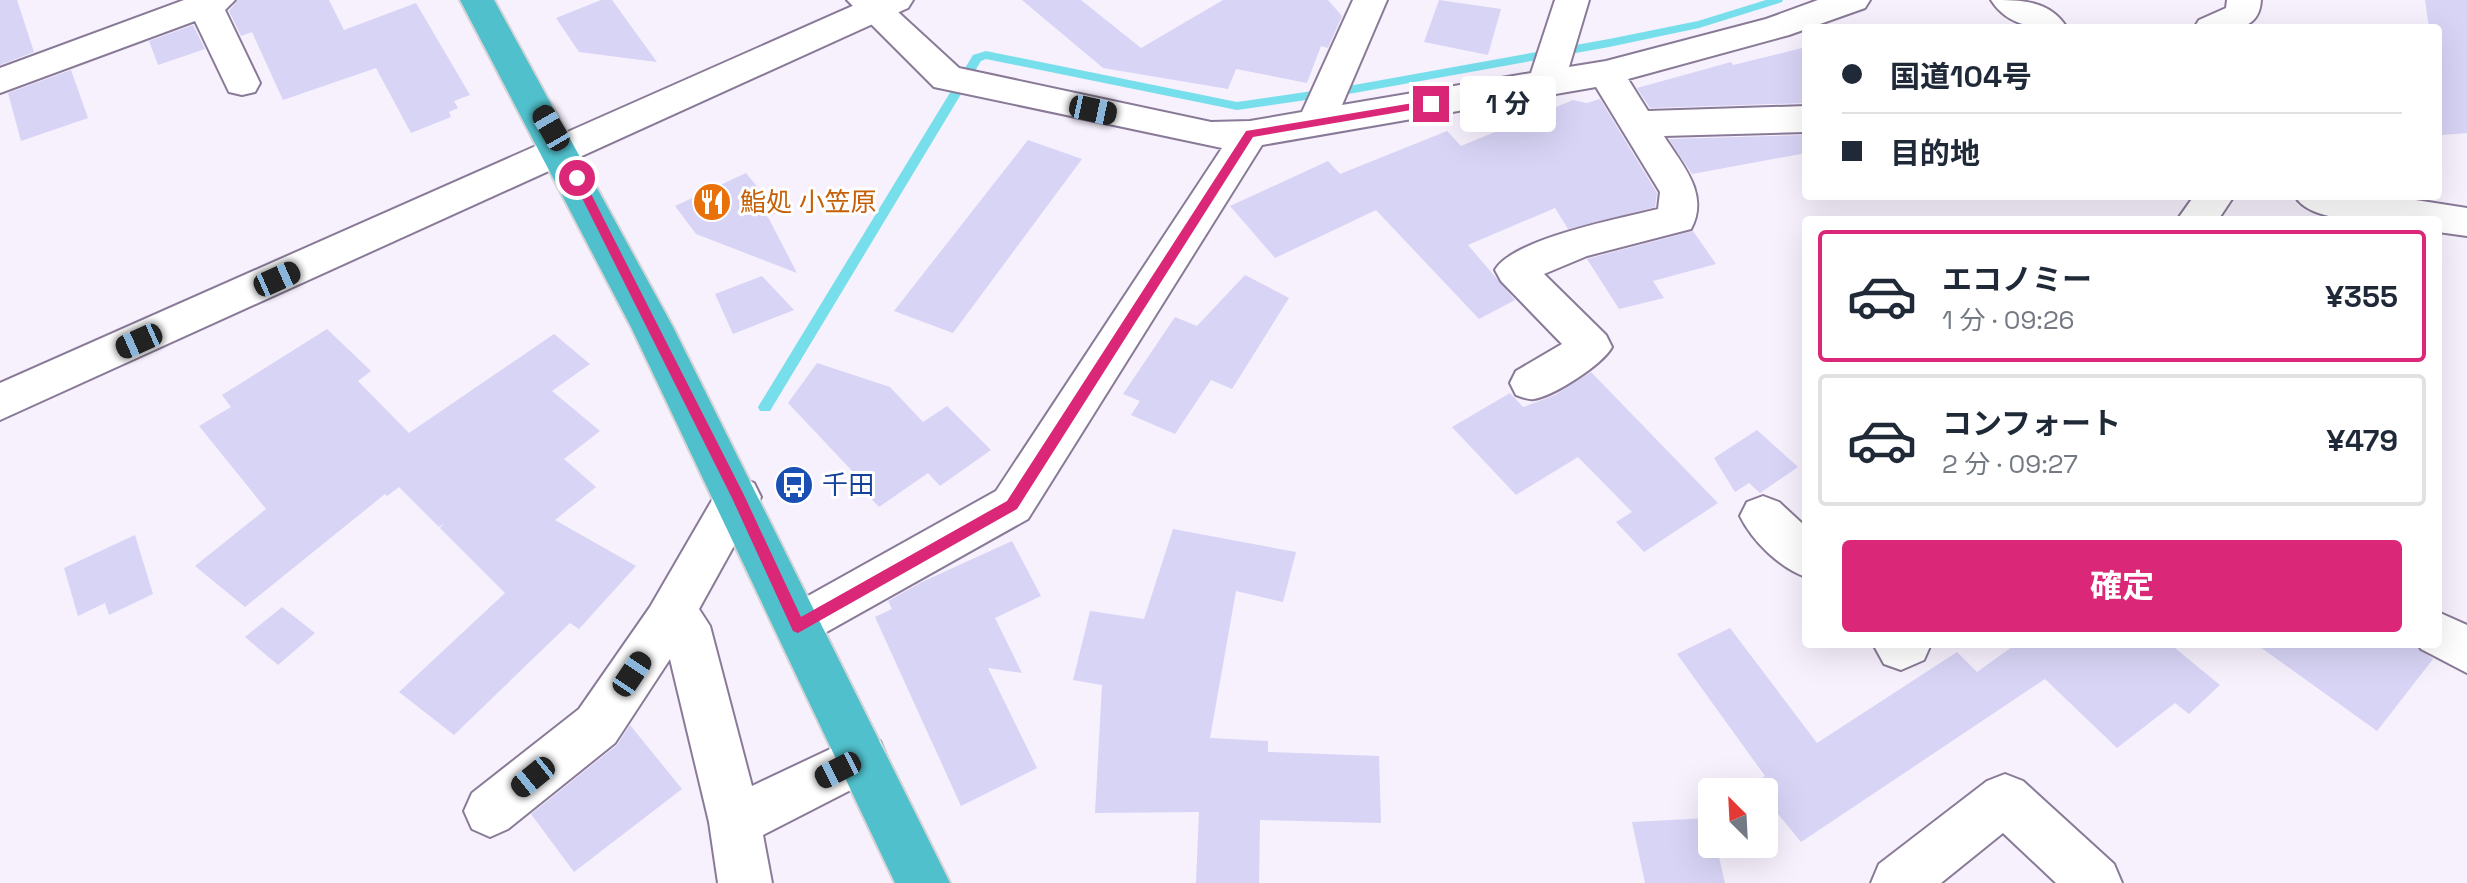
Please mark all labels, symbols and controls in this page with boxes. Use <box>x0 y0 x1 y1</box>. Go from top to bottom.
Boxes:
text: 国道104号 <box>1890 57 2032 96</box>
callout: 1 分 <box>1459 76 1555 132</box>
route end <box>1413 86 1449 122</box>
text: 1 分 <box>1486 87 1530 121</box>
car <box>1067 93 1119 127</box>
car <box>529 101 573 155</box>
text: 目的地 <box>1890 134 1980 173</box>
route start <box>559 160 595 196</box>
restaurant icon: 鮨処 小笠原 <box>691 181 733 223</box>
place label: 鮨処 小笠原 <box>740 185 877 219</box>
car <box>250 258 304 300</box>
icon: car <box>1846 260 1918 332</box>
text: エコノミー <box>1942 260 2092 299</box>
text: ¥355 <box>2325 277 2398 316</box>
text: 1 分 · 09:26 <box>1942 303 2075 337</box>
car <box>112 320 166 362</box>
icon: car <box>1846 404 1918 476</box>
text: コンフォート <box>1942 404 2121 443</box>
text: ¥479 <box>2326 421 2398 460</box>
text: 2 分 · 09:27 <box>1942 447 2078 481</box>
bus stop icon: 千田 <box>773 464 815 506</box>
place label: 千田 <box>822 468 874 502</box>
button: 確定 <box>1842 540 2402 632</box>
car <box>609 647 655 701</box>
car <box>811 748 865 792</box>
car <box>507 753 559 801</box>
north arrow <box>1698 778 1778 858</box>
map controls <box>1698 778 1778 858</box>

